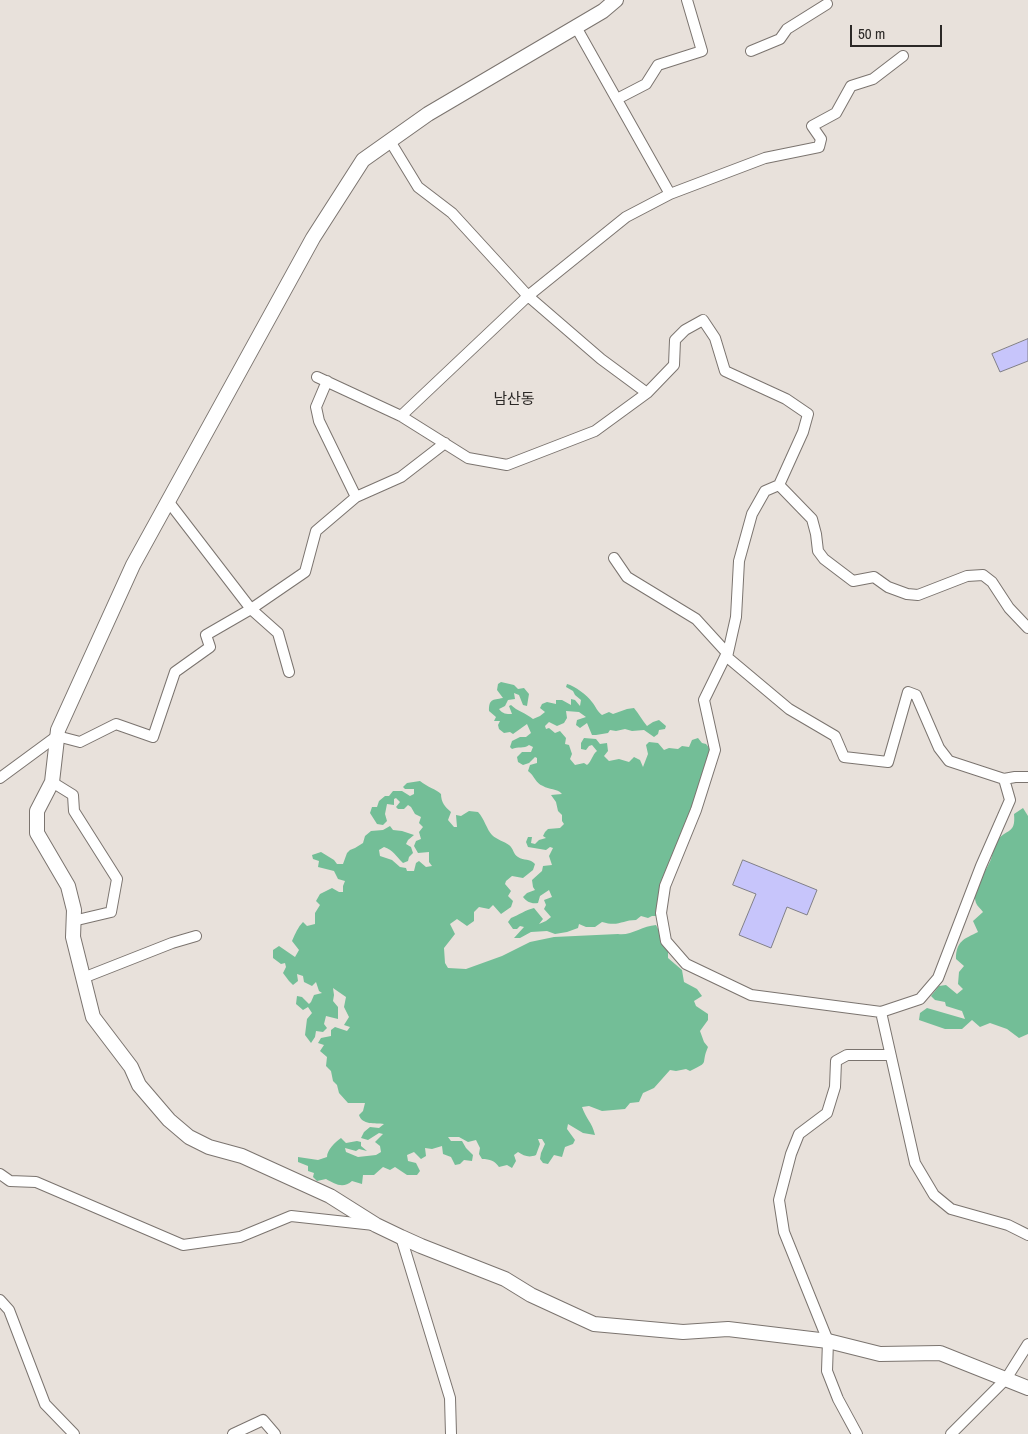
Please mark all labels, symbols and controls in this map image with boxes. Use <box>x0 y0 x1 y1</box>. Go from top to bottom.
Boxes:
scale bar <box>853 15 946 47</box>
text: 50 m <box>858 23 885 44</box>
district label: 남산동 <box>493 391 535 409</box>

